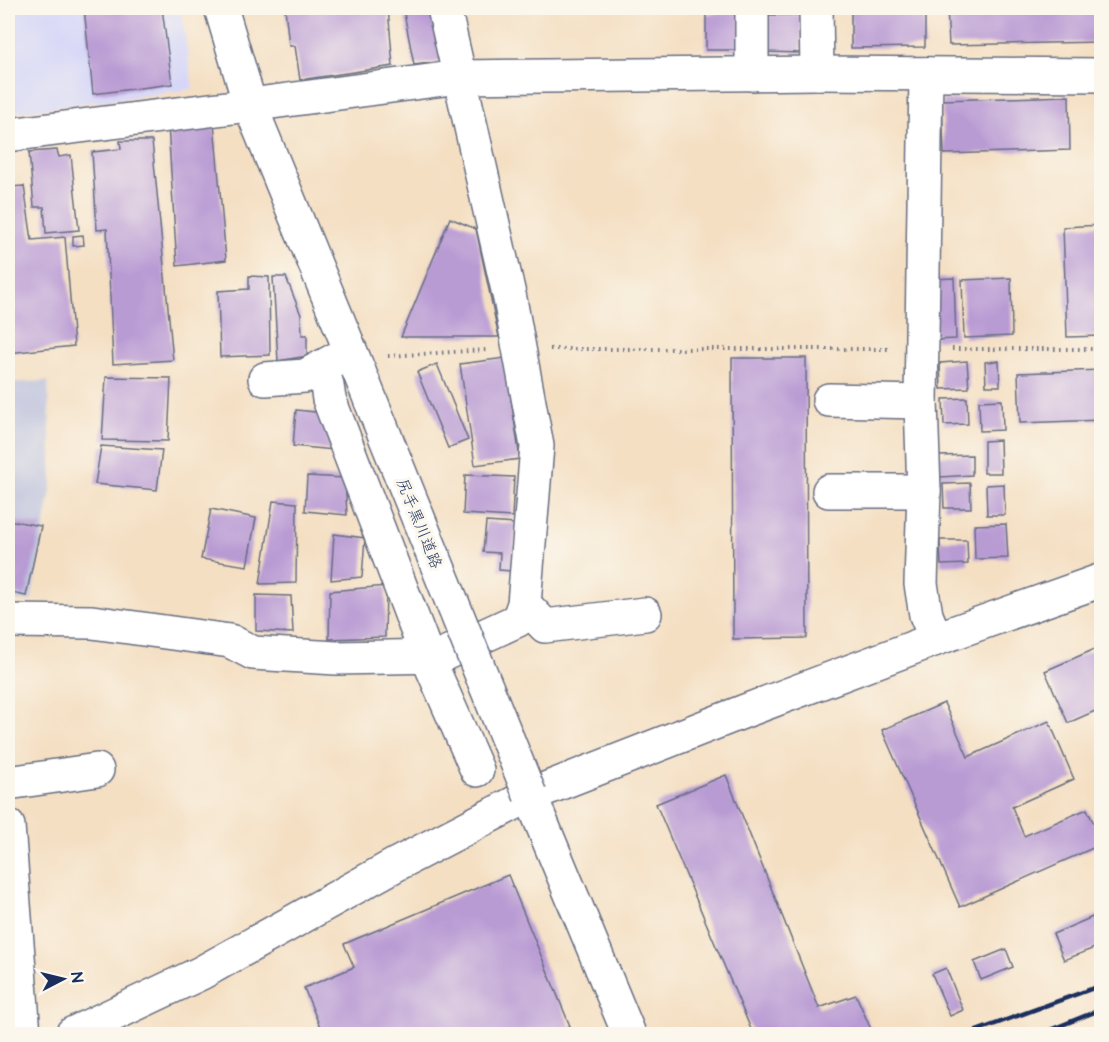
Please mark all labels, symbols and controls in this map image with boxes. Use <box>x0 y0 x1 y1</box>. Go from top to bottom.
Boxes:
street label: 尻手黒川道路 <box>391 475 447 572</box>
north arrow <box>33 949 93 1009</box>
text: N <box>65 971 88 984</box>

